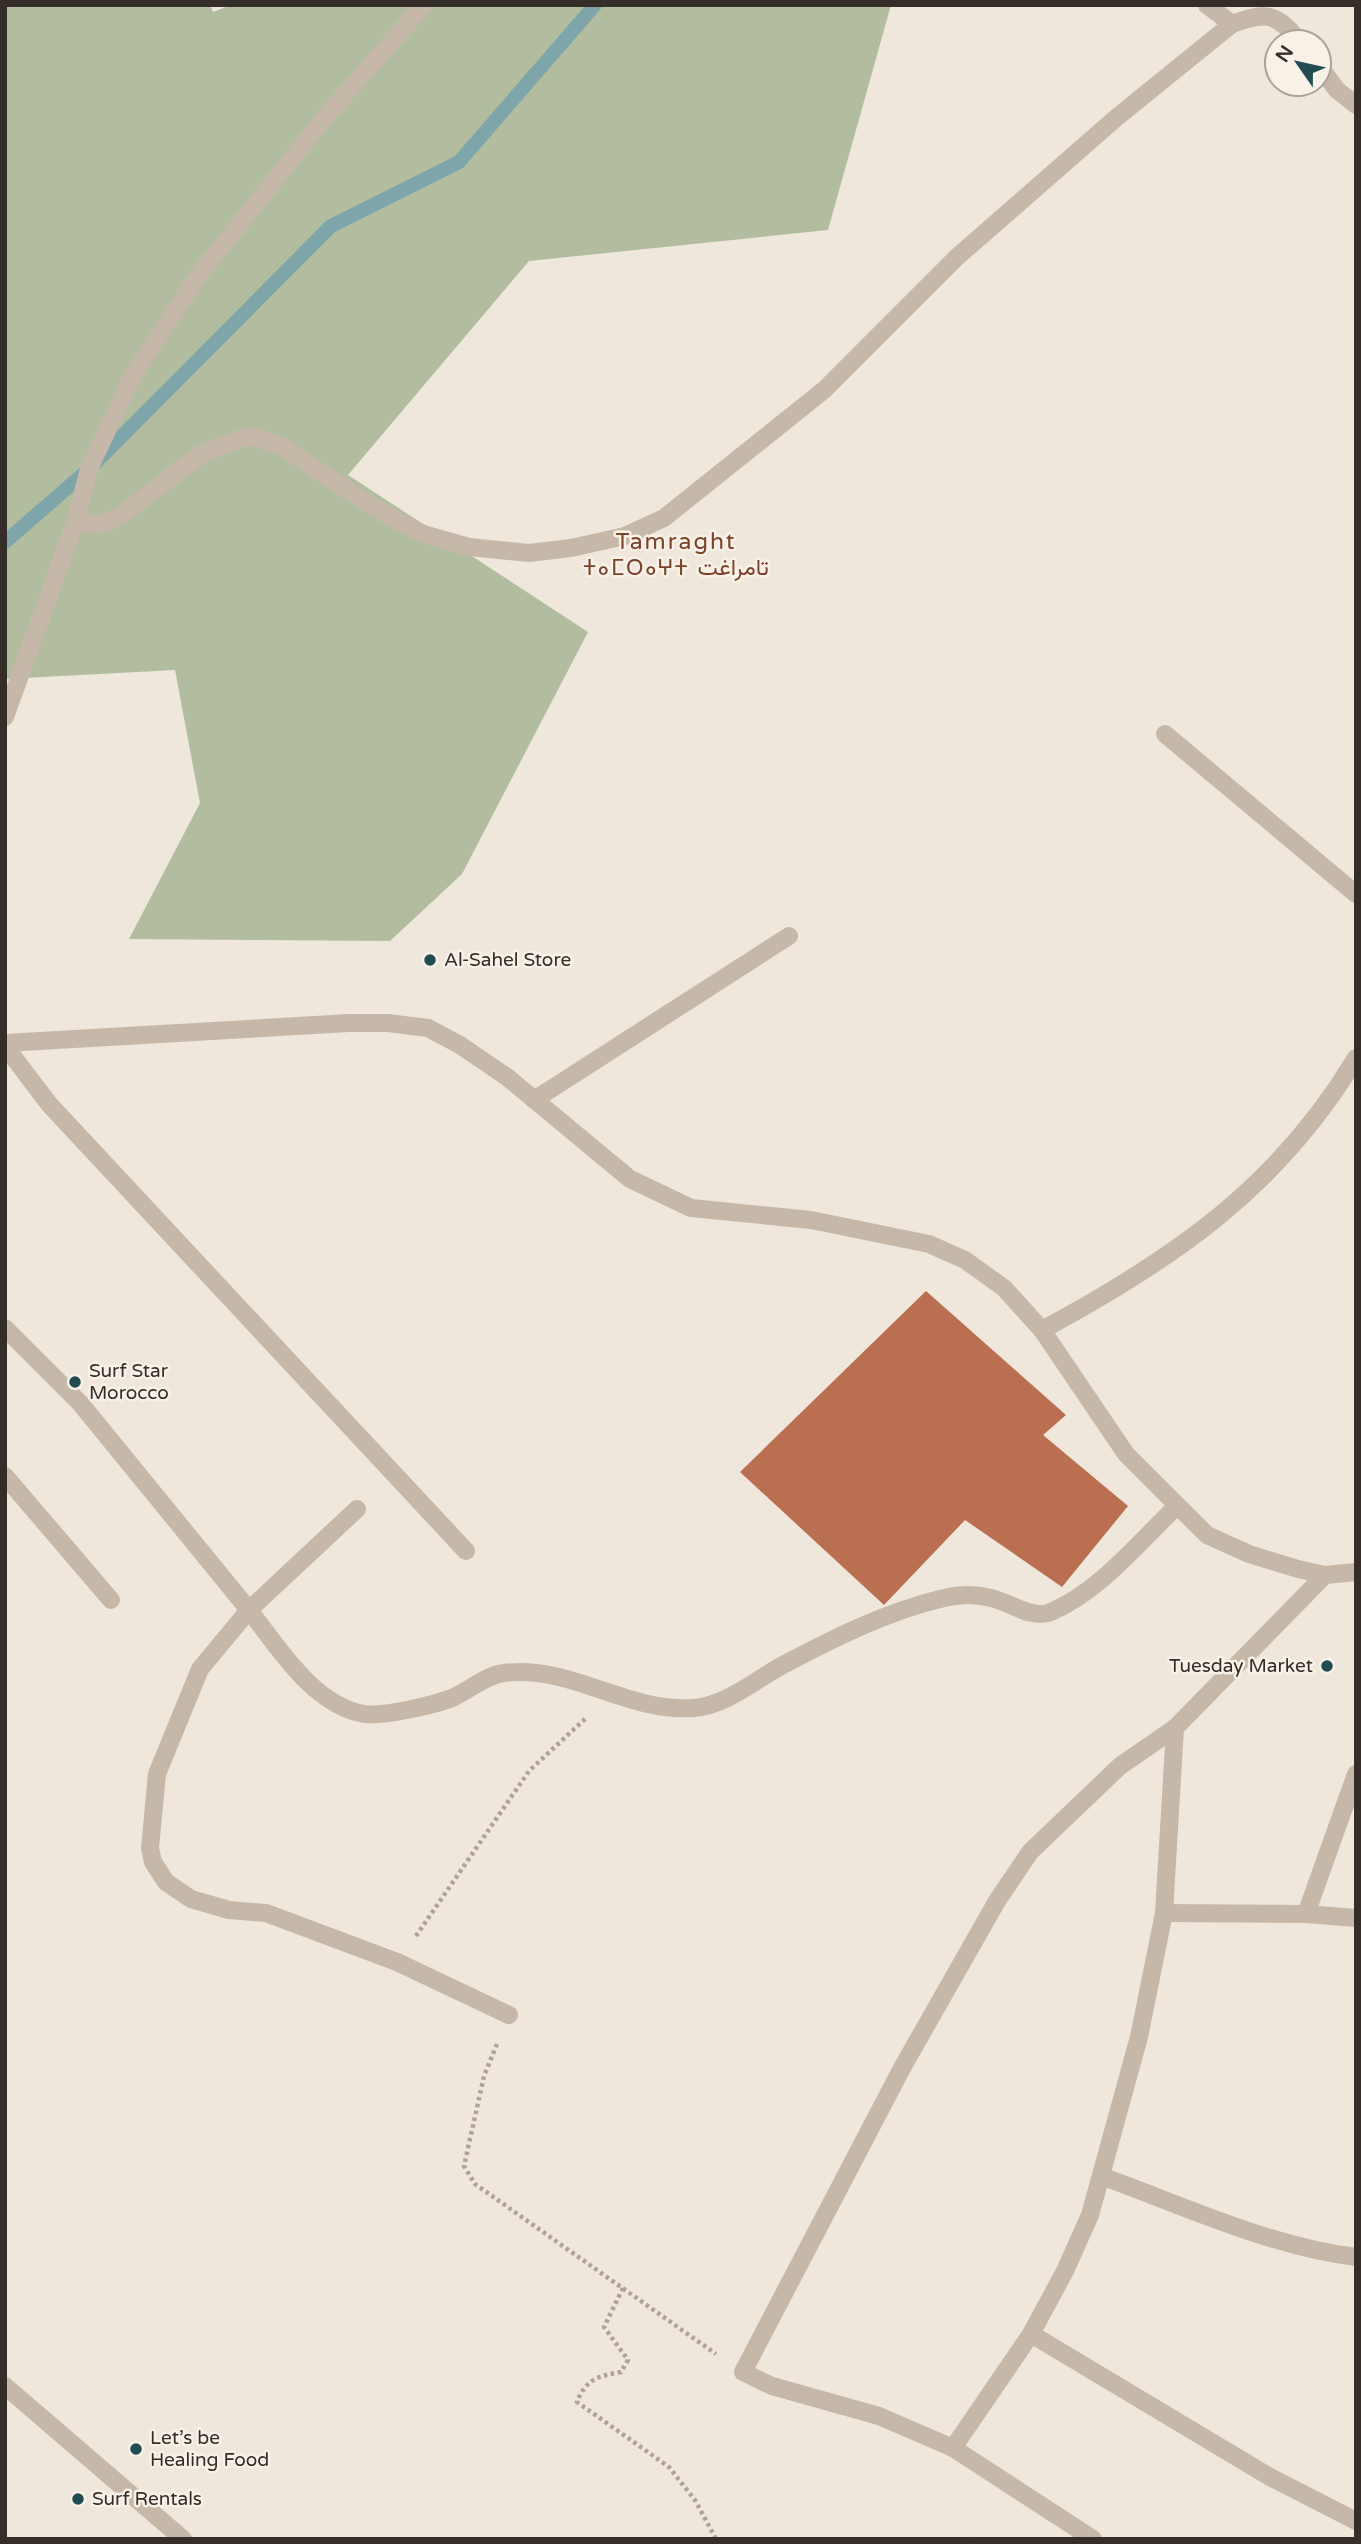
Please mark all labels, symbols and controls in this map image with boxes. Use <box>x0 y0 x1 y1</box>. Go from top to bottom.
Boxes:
north arrow <box>1263 28 1333 98</box>
text: N <box>1271 42 1298 67</box>
district label: Tamraght ⵜⴰⵎⵔⴰⵖⵜ تامراغت <box>583 528 769 582</box>
place label: Al-Sahel Store <box>444 949 571 971</box>
marker: Al-Sahel Store <box>422 952 438 968</box>
place label: Surf Star Morocco <box>89 1360 169 1404</box>
marker: Surf Star Morocco <box>67 1374 83 1390</box>
place label: Tuesday Market <box>1169 1655 1313 1677</box>
marker: Tuesday Market <box>1319 1658 1335 1674</box>
place label: Let’s be Healing Food <box>150 2427 269 2471</box>
marker: Let’s be Healing Food <box>128 2441 144 2457</box>
place label: Surf Rentals <box>92 2488 202 2510</box>
marker: Surf Rentals <box>70 2491 86 2507</box>

